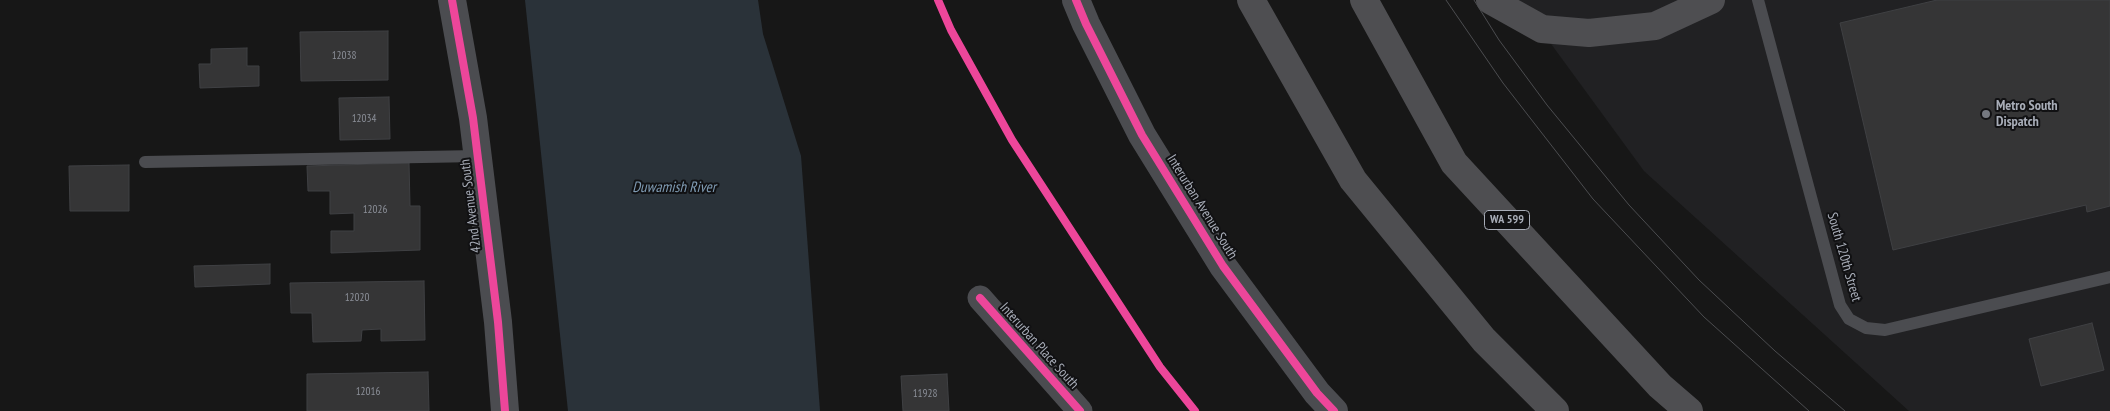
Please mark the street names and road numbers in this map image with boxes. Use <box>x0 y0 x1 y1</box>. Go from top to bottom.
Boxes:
street label: Interurban Avenue South <box>1163 152 1241 262</box>
street label: 42nd Avenue South <box>457 158 485 254</box>
road number: WA 599 <box>1484 210 1530 230</box>
street label: South 120th Street <box>1823 210 1865 304</box>
street label: Interurban Place South <box>996 299 1082 393</box>

